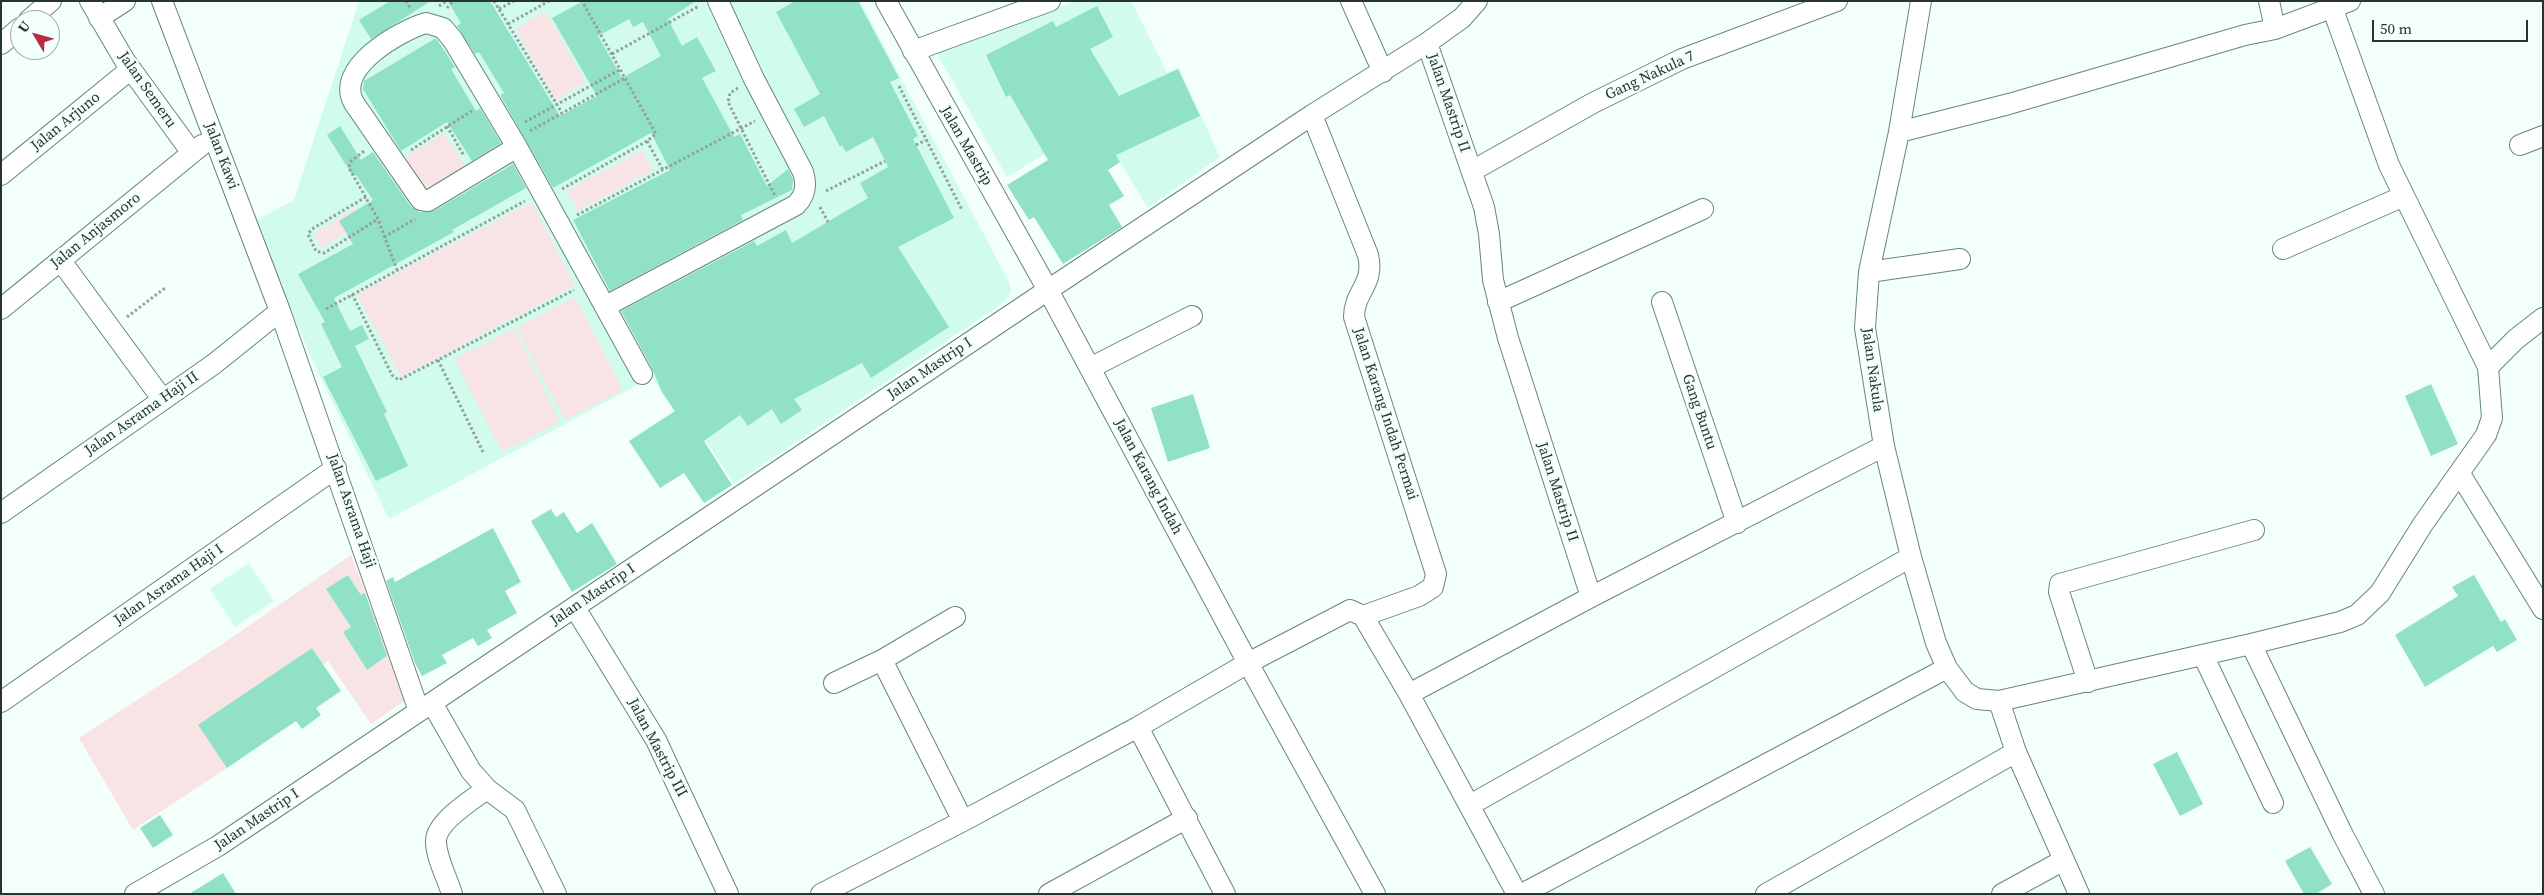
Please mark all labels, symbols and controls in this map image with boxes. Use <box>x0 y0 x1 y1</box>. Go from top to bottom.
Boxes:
north arrow <box>10 10 60 60</box>
scale bar <box>2374 10 2530 42</box>
text: U <box>13 16 35 37</box>
text: 50 m <box>2380 18 2412 39</box>
street label: Gang Nakula 7 <box>1602 47 1698 105</box>
street label: Jalan Semeru <box>114 48 180 132</box>
street label: Jalan Mastrip II <box>1423 51 1473 155</box>
street label: Jalan Arjuno <box>28 89 104 155</box>
street label: Jalan Mastrip <box>936 103 996 189</box>
street label: Jalan Kawi <box>200 120 242 192</box>
street label: Jalan Anjasmoro <box>47 189 145 273</box>
street label: Jalan Karang Indah Permai <box>1349 326 1421 502</box>
street label: Jalan Nakula <box>1857 327 1887 413</box>
street label: Jalan Mastrip I <box>884 334 976 404</box>
street label: Jalan Asrama Haji II <box>82 368 202 460</box>
street label: Gang Buntu <box>1678 372 1720 452</box>
street label: Jalan Karang Indah <box>1110 416 1186 538</box>
street label: Jalan Mastrip II <box>1532 440 1582 544</box>
street label: Jalan Asrama Haji <box>323 451 379 571</box>
street label: Jalan Asrama Haji I <box>111 541 227 629</box>
street label: Jalan Mastrip I <box>547 560 639 630</box>
street label: Jalan Mastrip III <box>623 696 691 800</box>
street label: Jalan Mastrip I <box>211 785 303 855</box>

